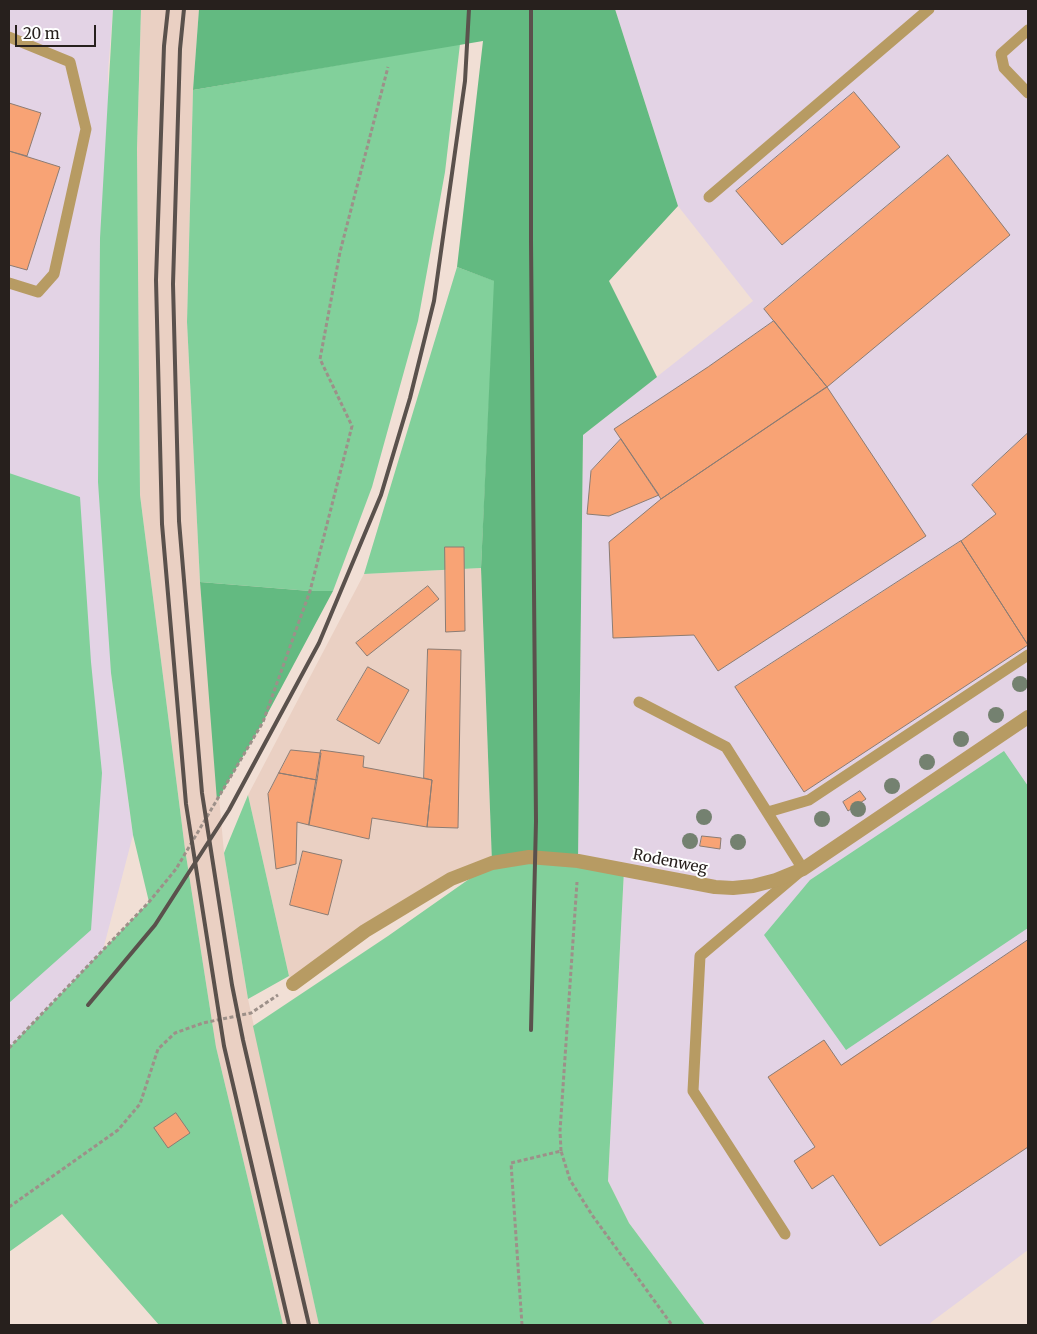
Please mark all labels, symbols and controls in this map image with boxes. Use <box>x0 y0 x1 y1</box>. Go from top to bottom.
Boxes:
scale bar <box>18 15 99 47</box>
text: 20 m <box>23 24 60 43</box>
street label: Rodenweg <box>631 846 709 878</box>

